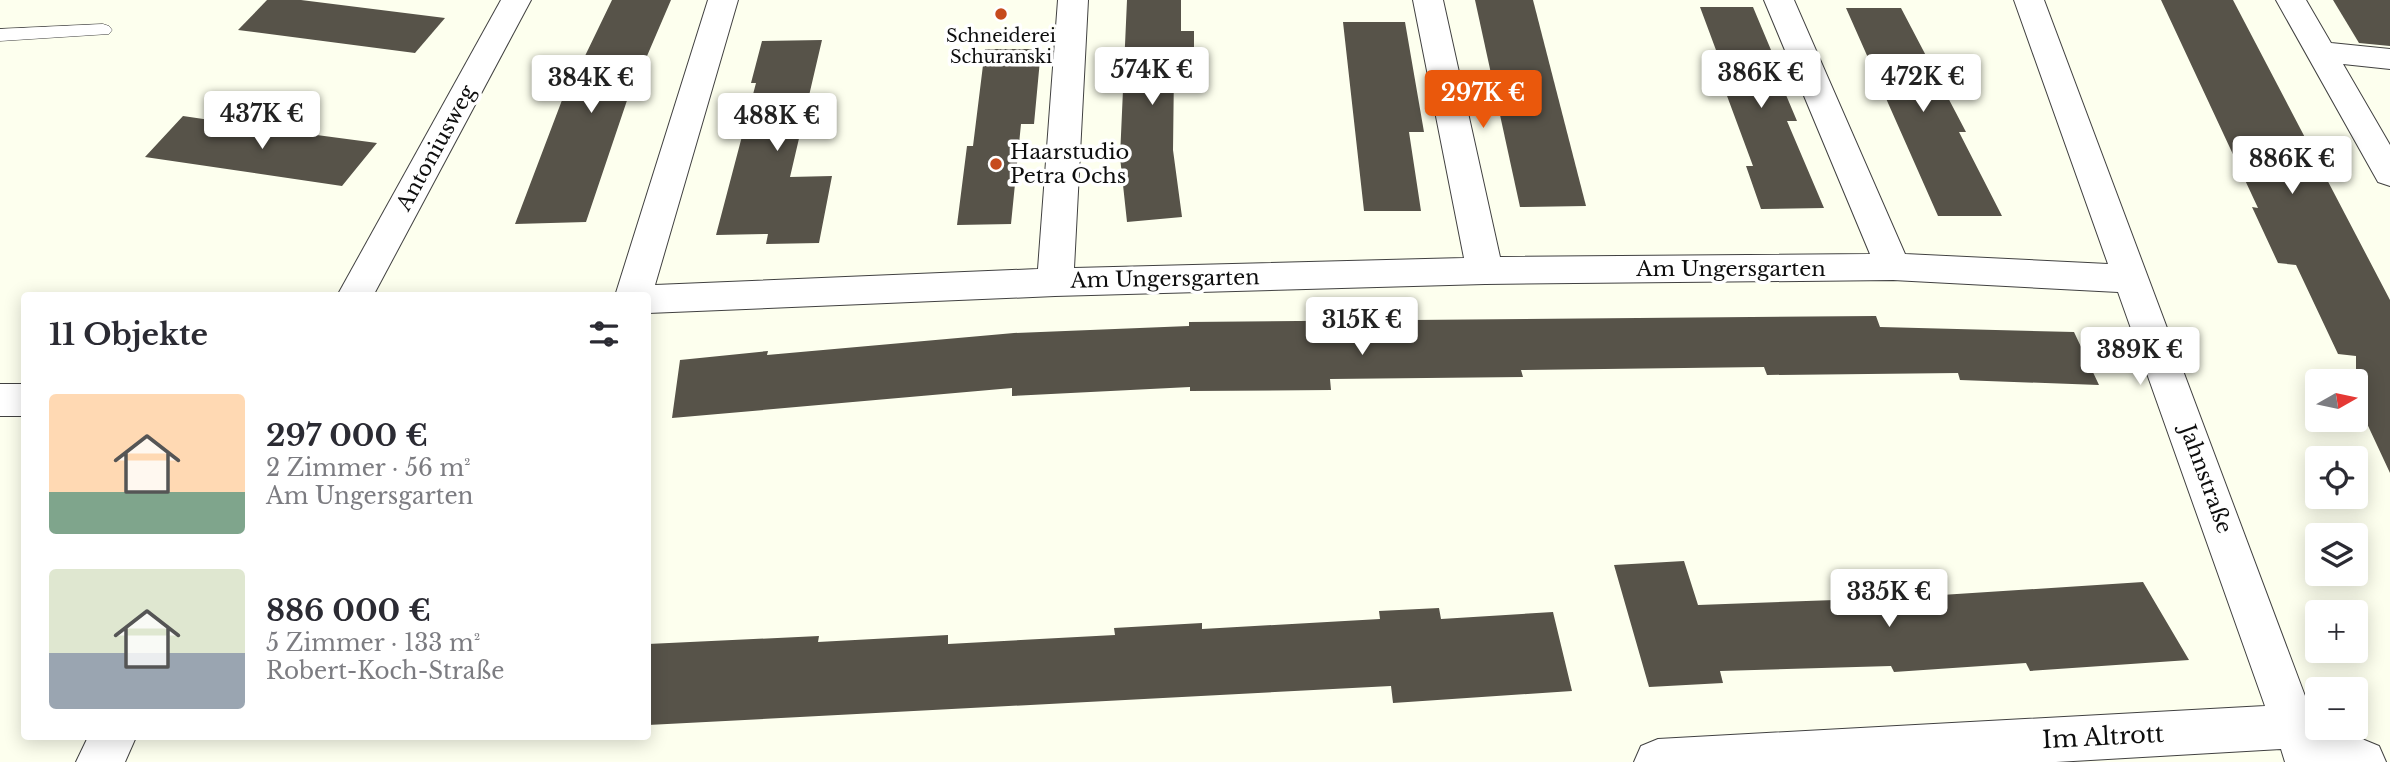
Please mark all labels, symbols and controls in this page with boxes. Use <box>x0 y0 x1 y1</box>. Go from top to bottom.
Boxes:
marker: Schneiderei Schuranski <box>993 6 1009 22</box>
place label: Schneiderei Schuranski <box>946 25 1056 68</box>
pin: 574K € <box>1095 48 1209 107</box>
pin: 386K € <box>1704 50 1818 110</box>
pin: 472K € <box>1866 54 1980 114</box>
pin: 384K € <box>534 55 648 115</box>
text: 574K € <box>1111 56 1193 84</box>
text: 386K € <box>1718 59 1804 87</box>
text: 472K € <box>1881 63 1965 91</box>
text: 384K € <box>548 64 634 92</box>
pin: 297K € <box>1426 71 1540 130</box>
text: 297K € <box>1441 79 1525 107</box>
street label: Antoniusweg <box>390 80 481 216</box>
pin: 437K € <box>205 92 319 151</box>
pin: 488K € <box>720 94 834 153</box>
text: 437K € <box>220 100 304 128</box>
text: 488K € <box>734 102 820 130</box>
pin: 886K € <box>2235 136 2349 196</box>
place label: Haarstudio Petra Ochs <box>1010 139 1129 189</box>
text: 886K € <box>2249 145 2335 173</box>
marker: Haarstudio Petra Ochs <box>988 156 1004 172</box>
street label: Am Ungersgarten <box>1635 256 1826 282</box>
street label: Am Ungersgarten <box>1069 264 1260 294</box>
pin: 315K € <box>1305 298 1419 357</box>
text: 315K € <box>1322 306 1402 334</box>
icon: filters <box>585 315 623 353</box>
text: 11 Objekte <box>49 316 208 353</box>
pin: 389K € <box>2083 328 2197 387</box>
text: 389K € <box>2097 336 2183 364</box>
north arrow <box>2305 369 2368 432</box>
map controls <box>2305 369 2368 740</box>
text: 297 000 € <box>266 417 428 454</box>
street label: Jahnstraße <box>2173 418 2238 537</box>
icon: home <box>105 422 189 506</box>
button: locate <box>2305 446 2368 509</box>
text: 2 Zimmer · 56 m² <box>266 454 471 482</box>
text: Am Ungersgarten <box>266 482 473 510</box>
button: layers <box>2305 523 2368 586</box>
pin: 335K € <box>1832 570 1946 629</box>
text: 335K € <box>1846 578 1932 606</box>
text: 886 000 € <box>266 592 431 629</box>
icon: home <box>105 597 189 681</box>
button: + <box>2305 600 2368 663</box>
text: 5 Zimmer · 133 m² <box>266 629 480 657</box>
text: Robert-Koch-Straße <box>266 657 504 685</box>
button: − <box>2305 677 2368 740</box>
street label: Im Altrott <box>2041 719 2165 754</box>

